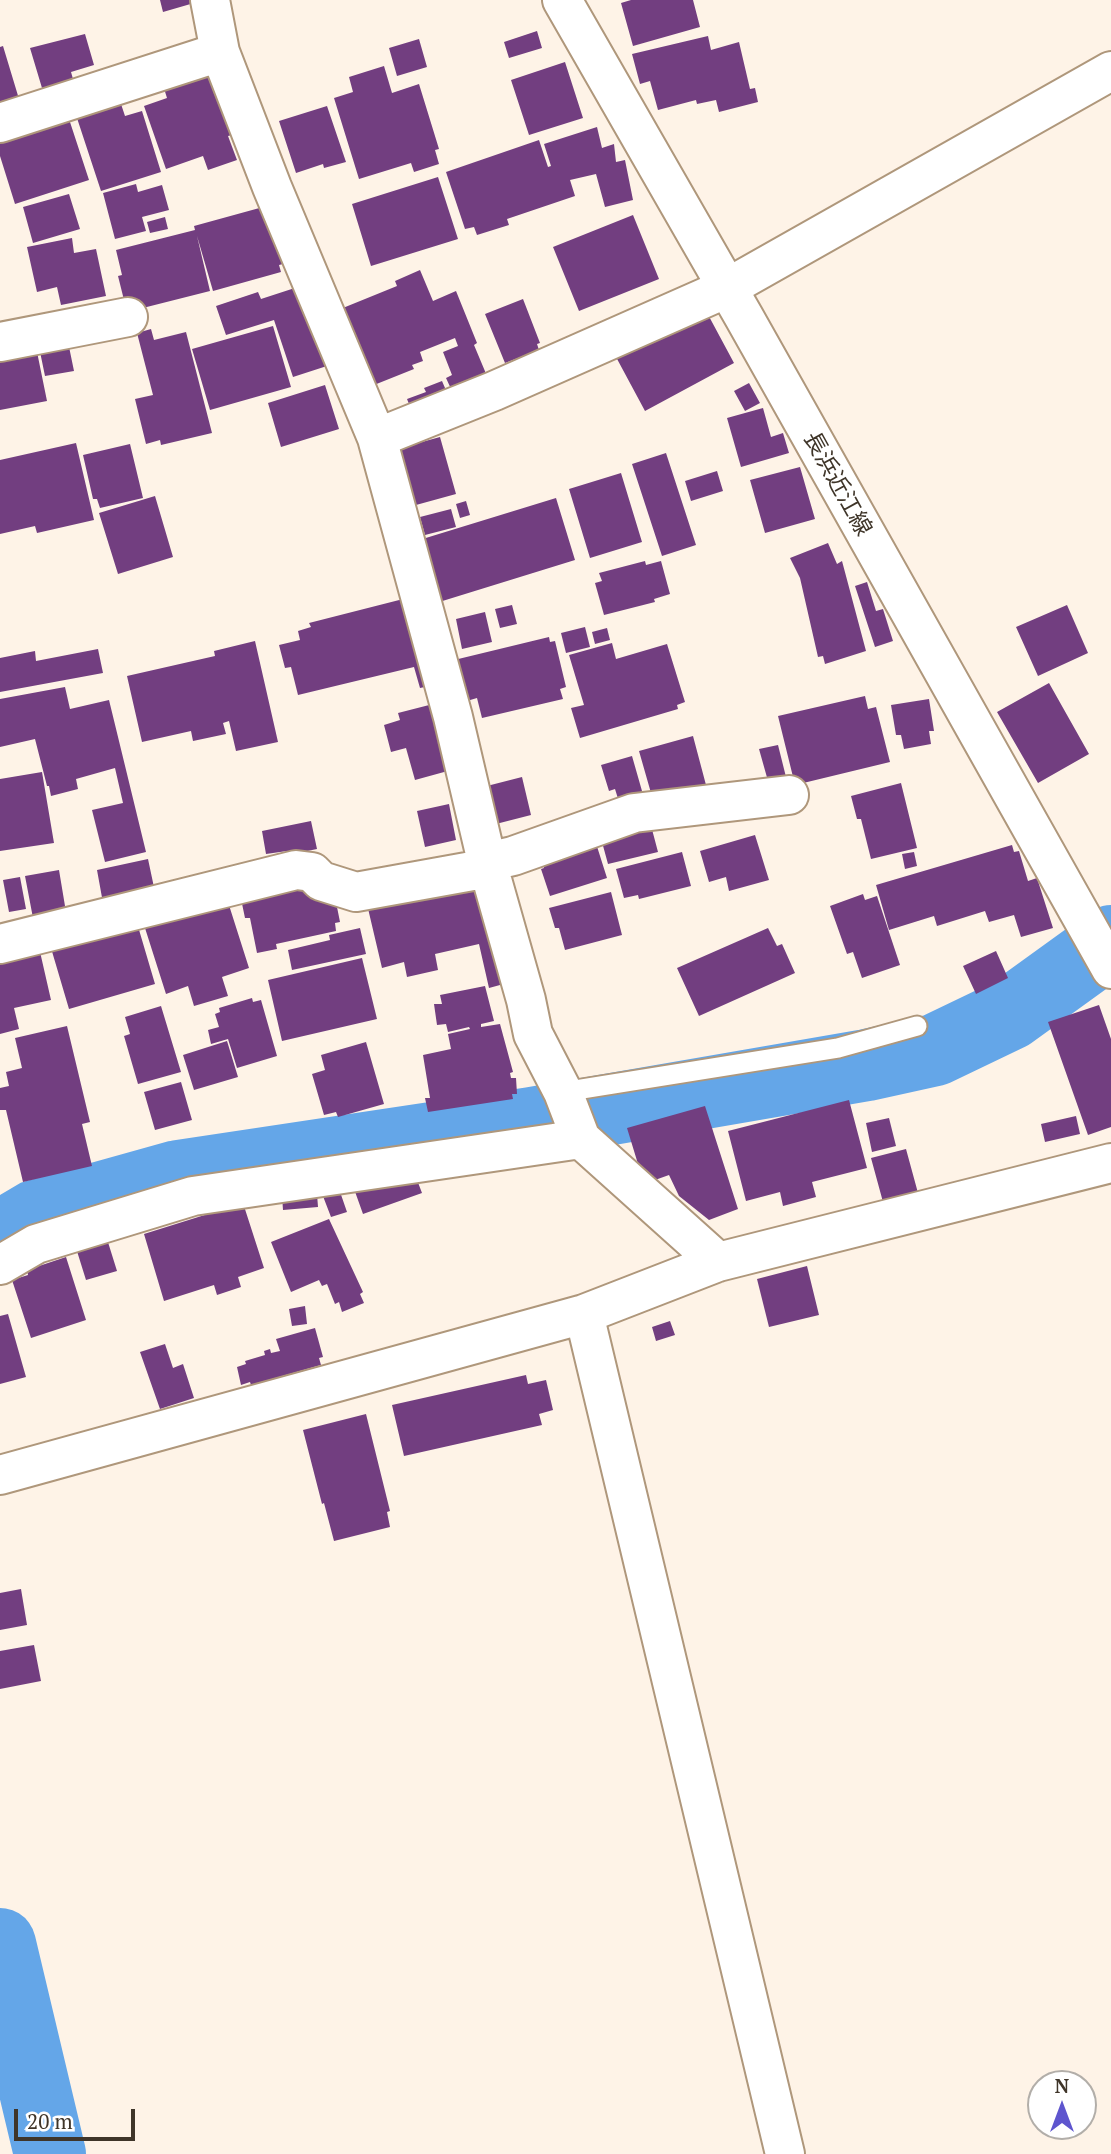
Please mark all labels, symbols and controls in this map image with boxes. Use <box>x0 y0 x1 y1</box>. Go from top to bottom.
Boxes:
street label: 長浜近江線 <box>797 427 877 541</box>
north arrow <box>1027 2070 1097 2140</box>
text: N <box>1055 2073 1069 2098</box>
scale bar <box>18 2094 138 2138</box>
text: 20 m <box>27 2107 73 2135</box>

